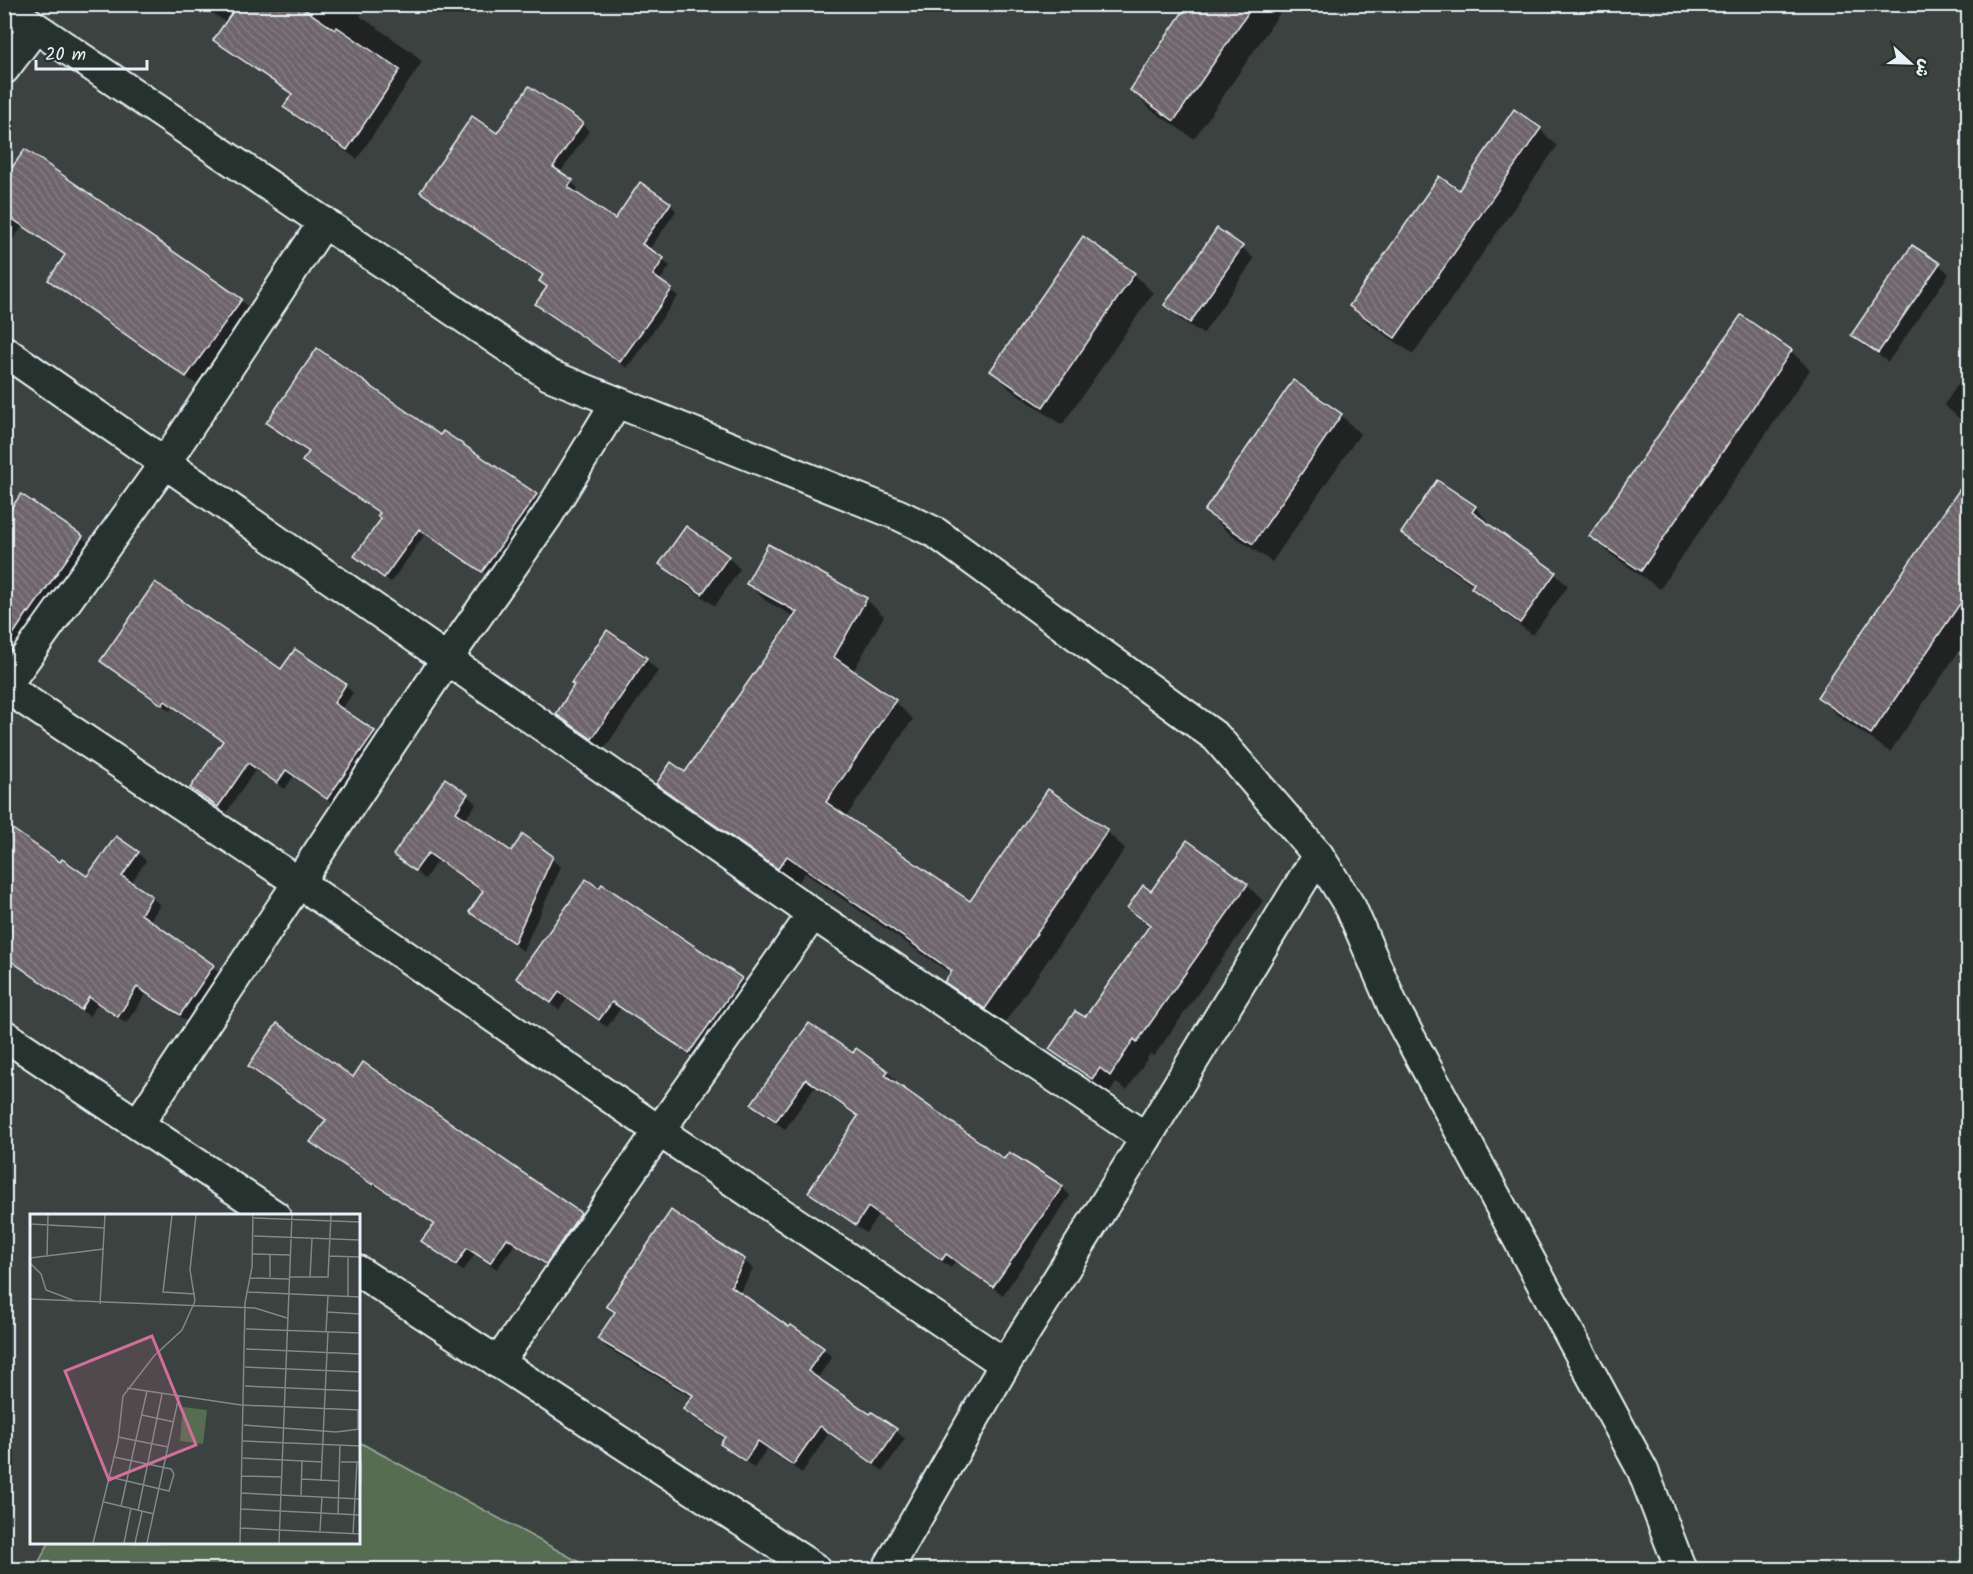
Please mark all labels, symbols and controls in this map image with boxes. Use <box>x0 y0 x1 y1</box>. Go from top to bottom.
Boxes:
scale bar <box>36 33 147 71</box>
north arrow <box>1880 33 1940 93</box>
text: 20 m <box>45 41 86 70</box>
text: ش <box>1908 55 1937 81</box>
inset map <box>30 1214 360 1544</box>

